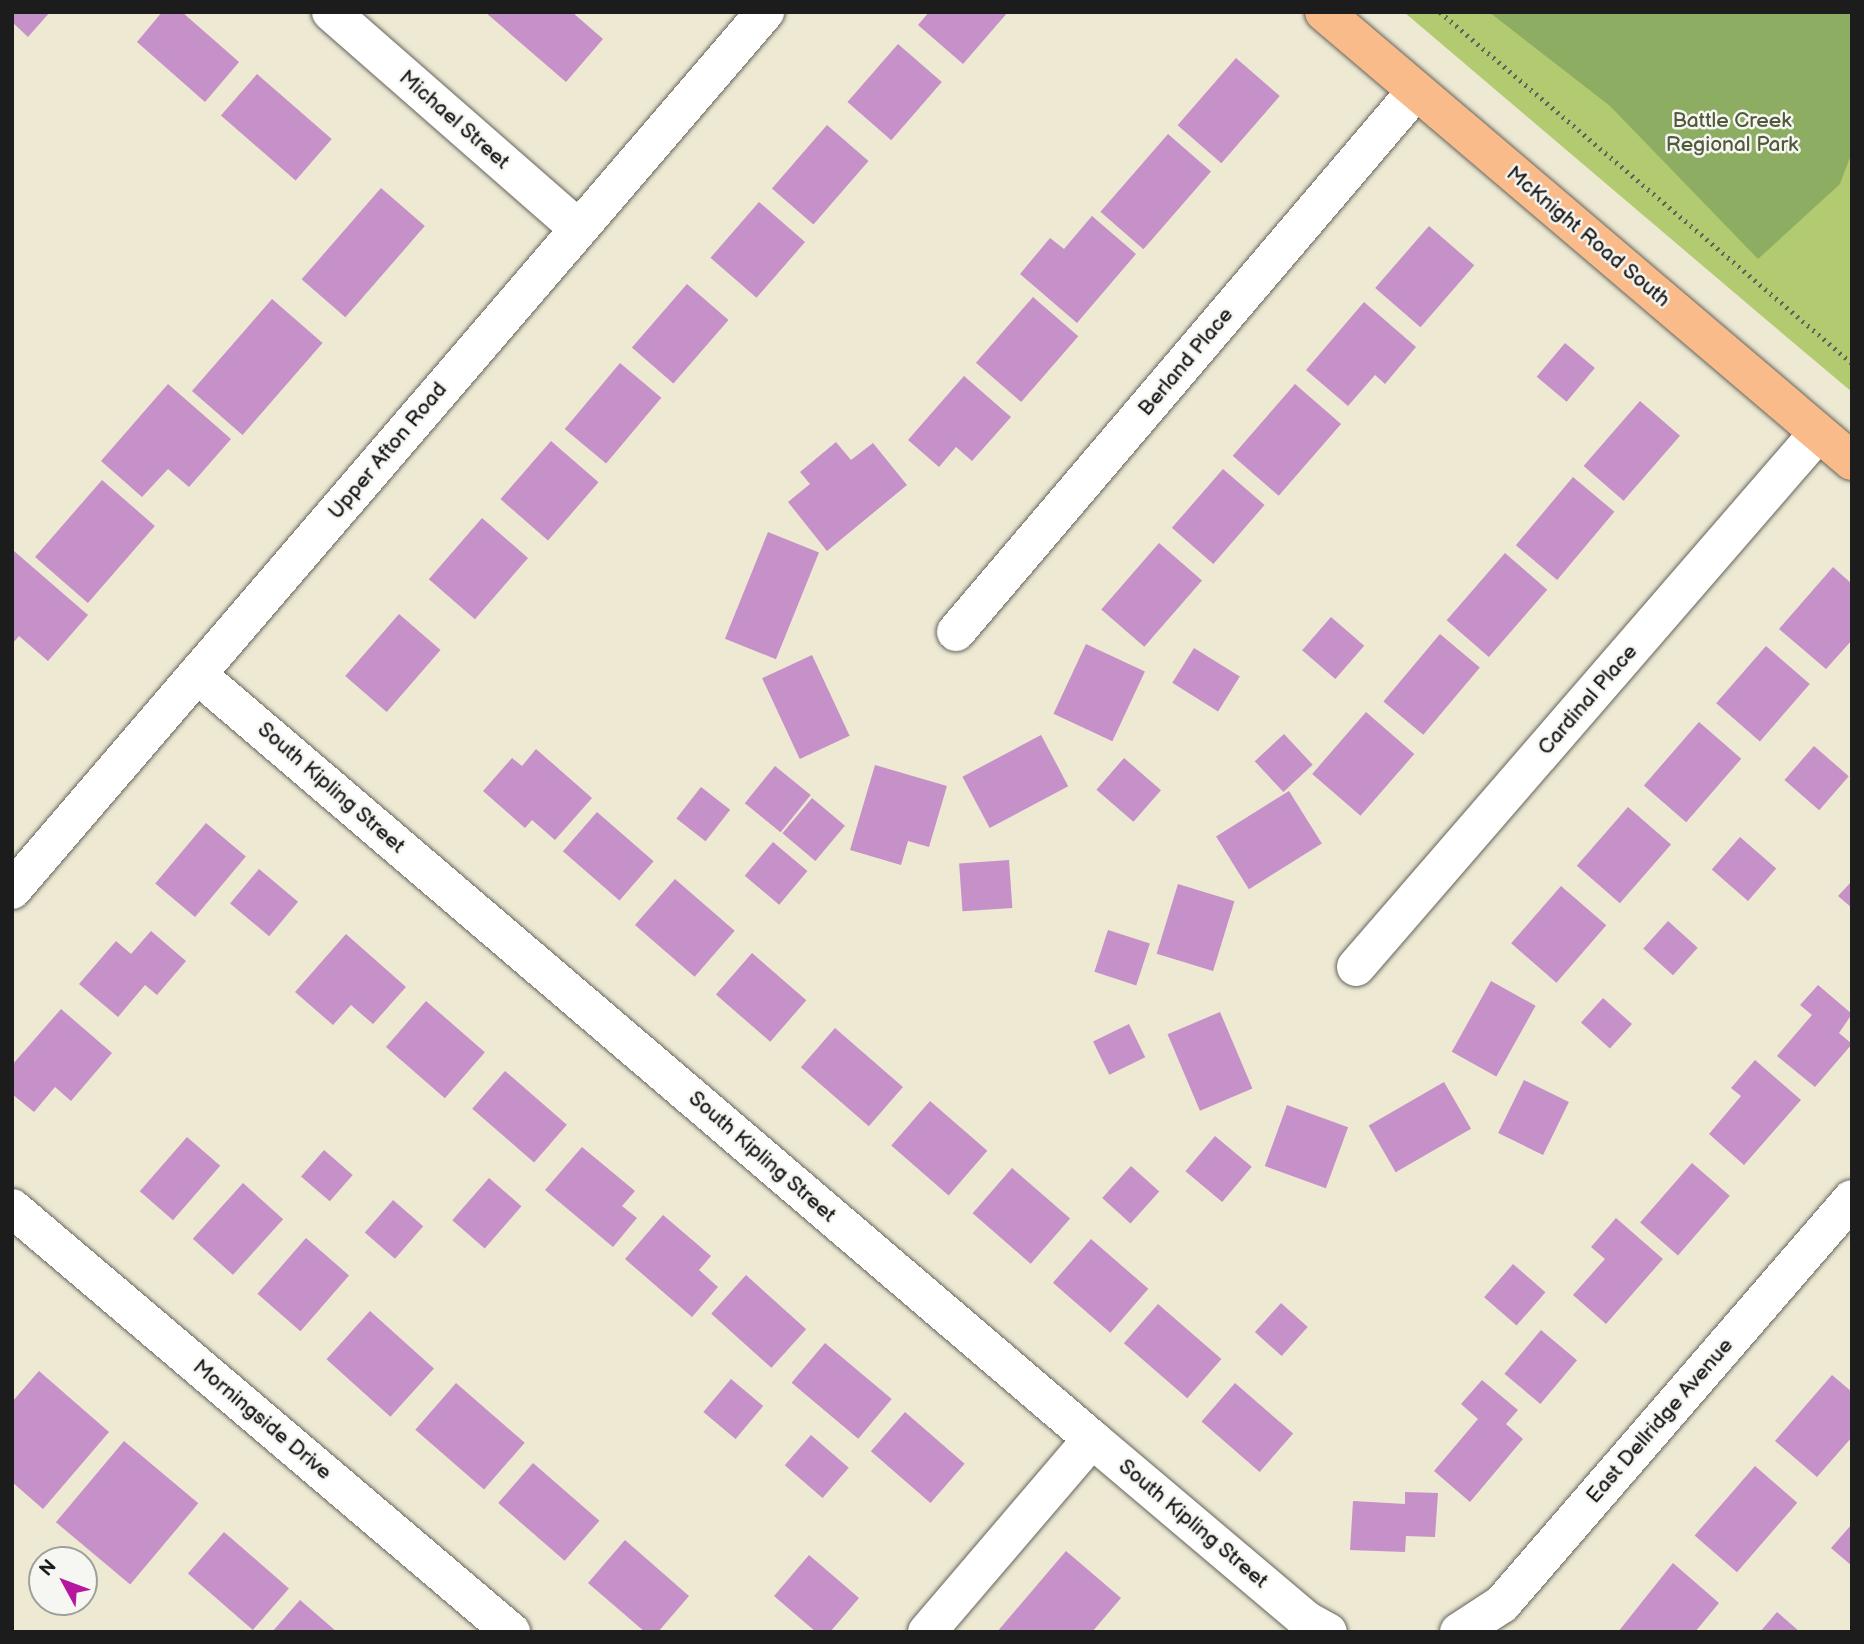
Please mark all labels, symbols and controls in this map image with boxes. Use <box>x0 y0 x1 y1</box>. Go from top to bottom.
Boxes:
street label: Michael Street <box>394 65 514 175</box>
park label: Battle Creek Regional Park <box>1666 108 1798 158</box>
street label: McKnight Road South <box>1501 161 1675 313</box>
street label: Berland Place <box>1133 303 1239 421</box>
street label: Upper Afton Road <box>323 377 453 525</box>
street label: Cardinal Place <box>1533 640 1643 760</box>
street label: South Kipling Street <box>252 717 410 859</box>
street label: South Kipling Street <box>683 1086 841 1228</box>
street label: East Dellridge Avenue <box>1581 1333 1739 1509</box>
street label: Morningside Drive <box>188 1355 336 1485</box>
street label: South Kipling Street <box>1113 1454 1273 1594</box>
north arrow <box>28 1546 98 1616</box>
text: N <box>35 1555 62 1581</box>

